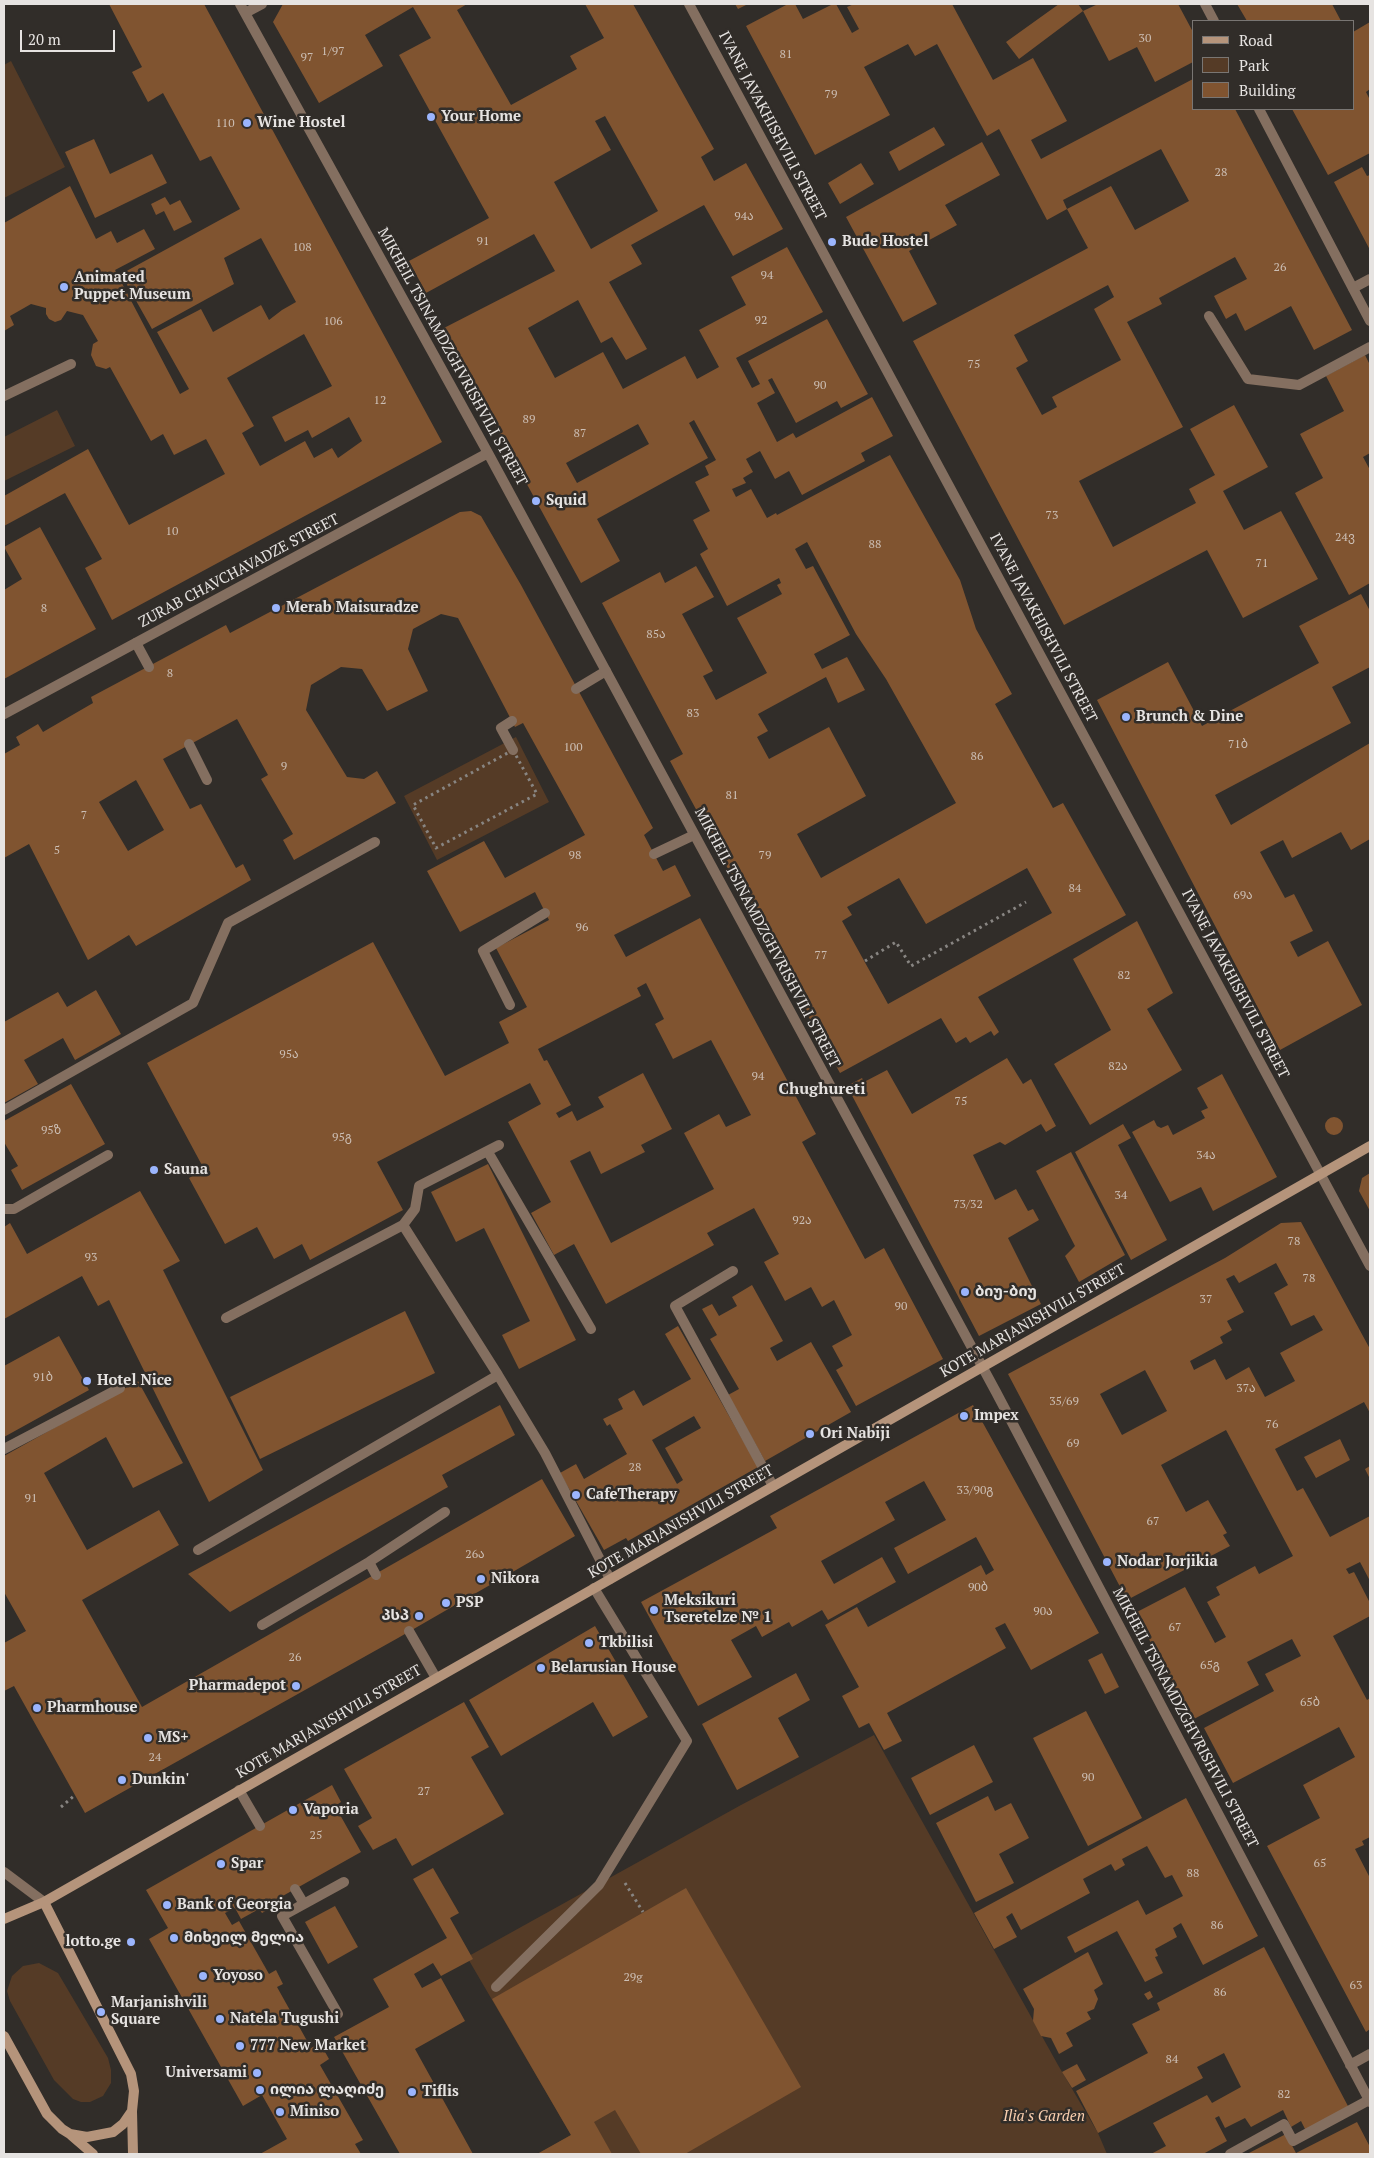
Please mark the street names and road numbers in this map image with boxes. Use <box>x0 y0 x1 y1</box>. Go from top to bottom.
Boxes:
street label: IVANE JAVAKHISHVILI STREET <box>714 28 830 224</box>
street label: MIKHEIL TSINAMDZGHVRISHVILI STREET <box>373 225 531 489</box>
street label: ZURAB CHAVCHAVADZE STREET <box>136 510 342 632</box>
street label: IVANE JAVAKHISHVILI STREET <box>985 530 1101 726</box>
street label: MIKHEIL TSINAMDZGHVRISHVILI STREET <box>690 805 844 1071</box>
street label: IVANE JAVAKHISHVILI STREET <box>1177 886 1293 1082</box>
street label: KOTE MARJANISHVILI STREET <box>937 1260 1129 1382</box>
street label: KOTE MARJANISHVILI STREET <box>585 1461 777 1583</box>
street label: MIKHEIL TSINAMDZGHVRISHVILI STREET <box>1108 1585 1262 1851</box>
street label: KOTE MARJANISHVILI STREET <box>233 1661 425 1783</box>

